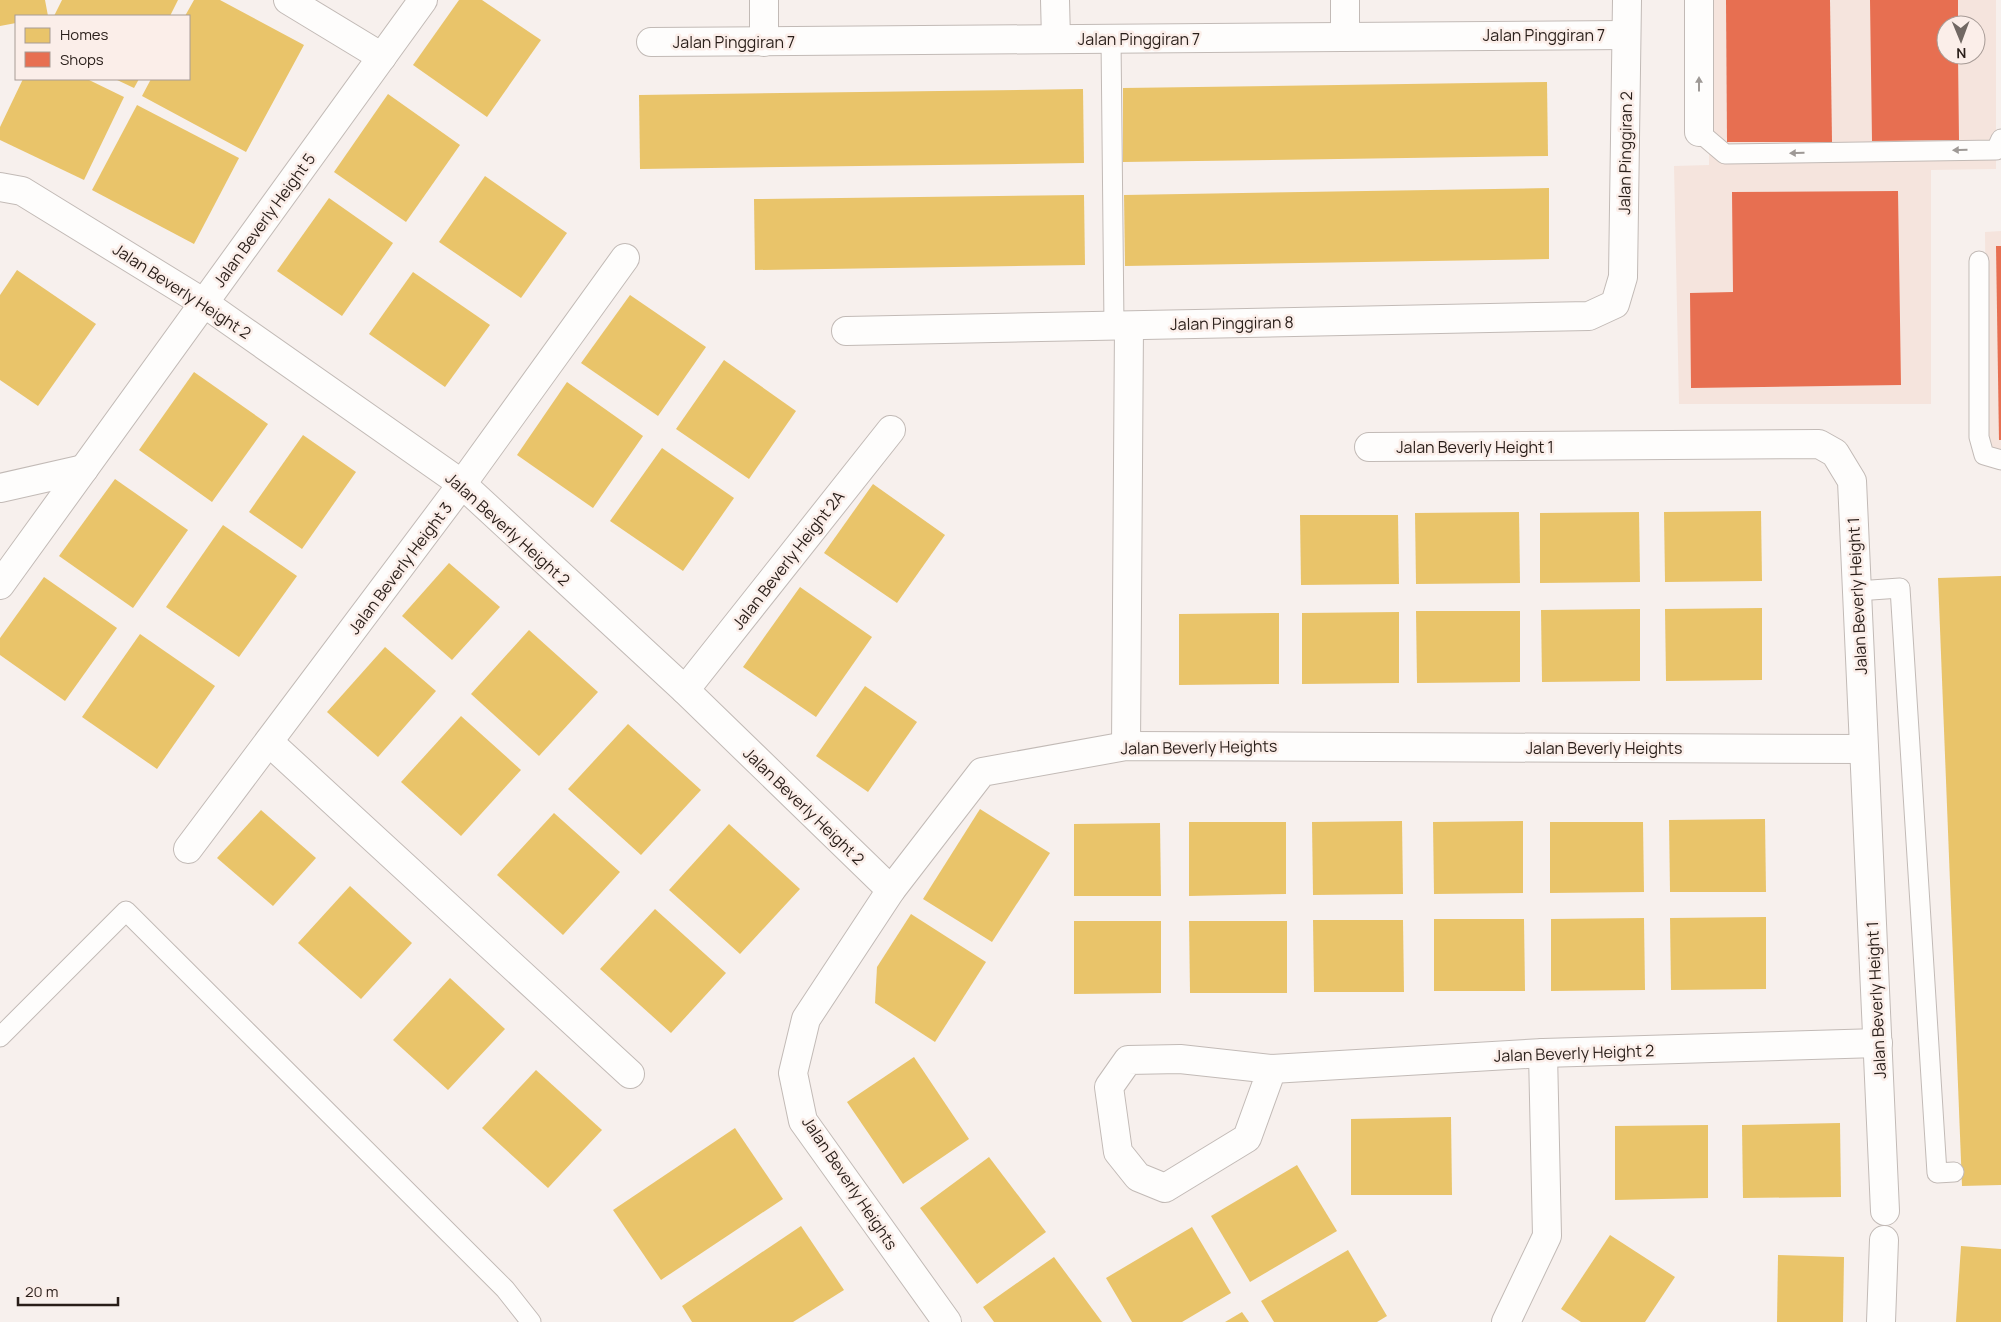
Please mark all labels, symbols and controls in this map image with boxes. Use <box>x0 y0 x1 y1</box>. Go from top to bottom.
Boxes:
legend <box>15 15 190 80</box>
north arrow <box>1936 15 1986 65</box>
text: Homes <box>60 24 109 45</box>
street label: Jalan Pinggiran 7 <box>1483 24 1605 46</box>
street label: Jalan Pinggiran 7 <box>1078 28 1200 50</box>
street label: Jalan Pinggiran 7 <box>673 31 795 53</box>
text: N <box>1956 44 1966 63</box>
text: Shops <box>60 49 104 70</box>
one-way arrow <box>1695 75 1703 91</box>
street label: Jalan Pinggiran 2 <box>1613 91 1637 215</box>
one-way arrow <box>1951 147 1967 155</box>
street label: Jalan Beverly Height 5 <box>208 149 320 291</box>
one-way arrow <box>1789 149 1805 157</box>
street label: Jalan Beverly Height 2 <box>109 238 255 344</box>
street label: Jalan Pinggiran 8 <box>1170 311 1294 335</box>
street label: Jalan Beverly Height 1 <box>1396 436 1554 458</box>
street label: Jalan Beverly Height 2 <box>441 467 575 591</box>
street label: Jalan Beverly Height 2A <box>727 486 849 634</box>
street label: Jalan Beverly Height 3 <box>343 497 457 639</box>
street label: Jalan Beverly Height 1 <box>1842 517 1872 675</box>
street label: Jalan Beverly Heights <box>1121 735 1277 759</box>
street label: Jalan Beverly Heights <box>1526 737 1682 759</box>
street label: Jalan Beverly Height 2 <box>739 742 869 870</box>
street label: Jalan Beverly Height 1 <box>1861 921 1891 1079</box>
street label: Jalan Beverly Height 2 <box>1493 1039 1655 1067</box>
street label: Jalan Beverly Heights <box>797 1112 903 1254</box>
scale bar <box>18 1274 118 1306</box>
text: 20 m <box>25 1281 58 1302</box>

